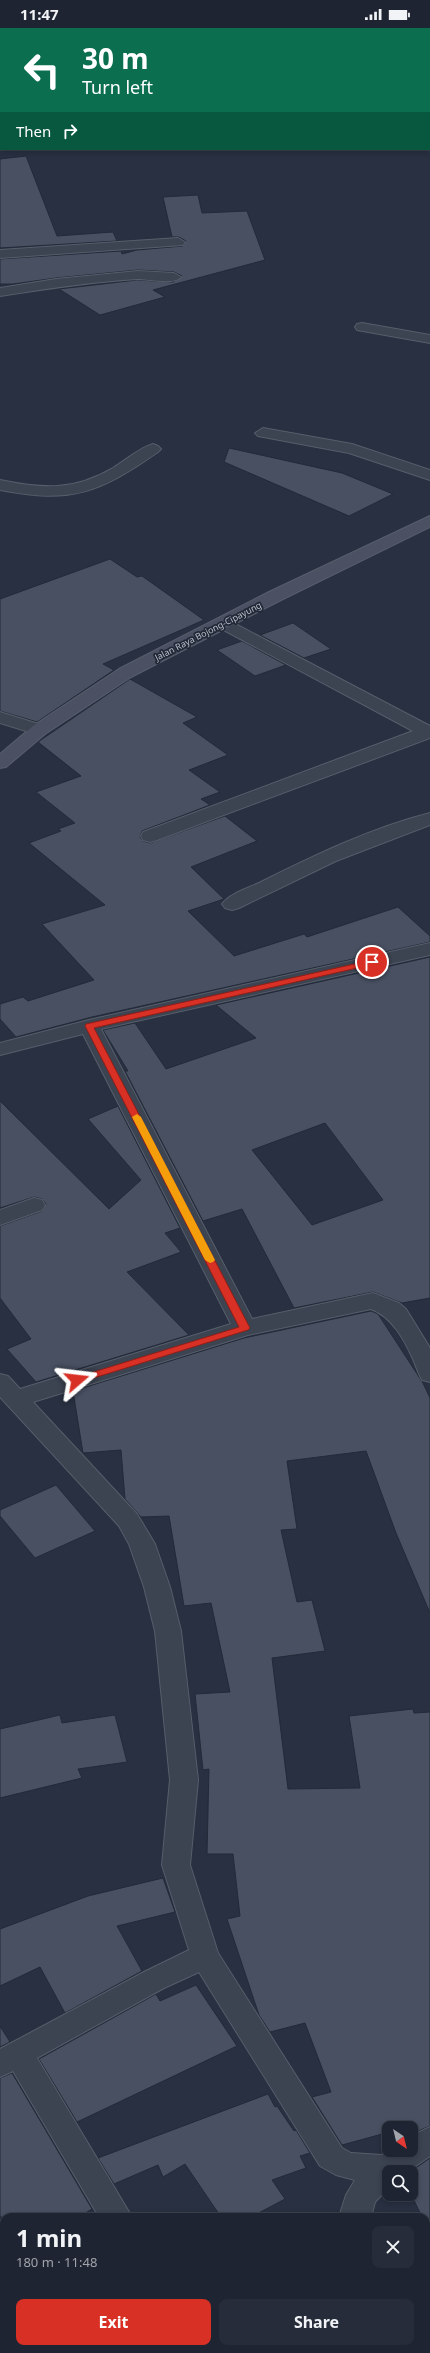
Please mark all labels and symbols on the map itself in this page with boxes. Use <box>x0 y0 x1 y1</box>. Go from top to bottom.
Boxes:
street label: Jalan Raya Bojong-Cipayung <box>151 598 264 664</box>
pin <box>355 945 389 979</box>
position arrow <box>56 1359 98 1401</box>
north arrow <box>382 2121 418 2157</box>

